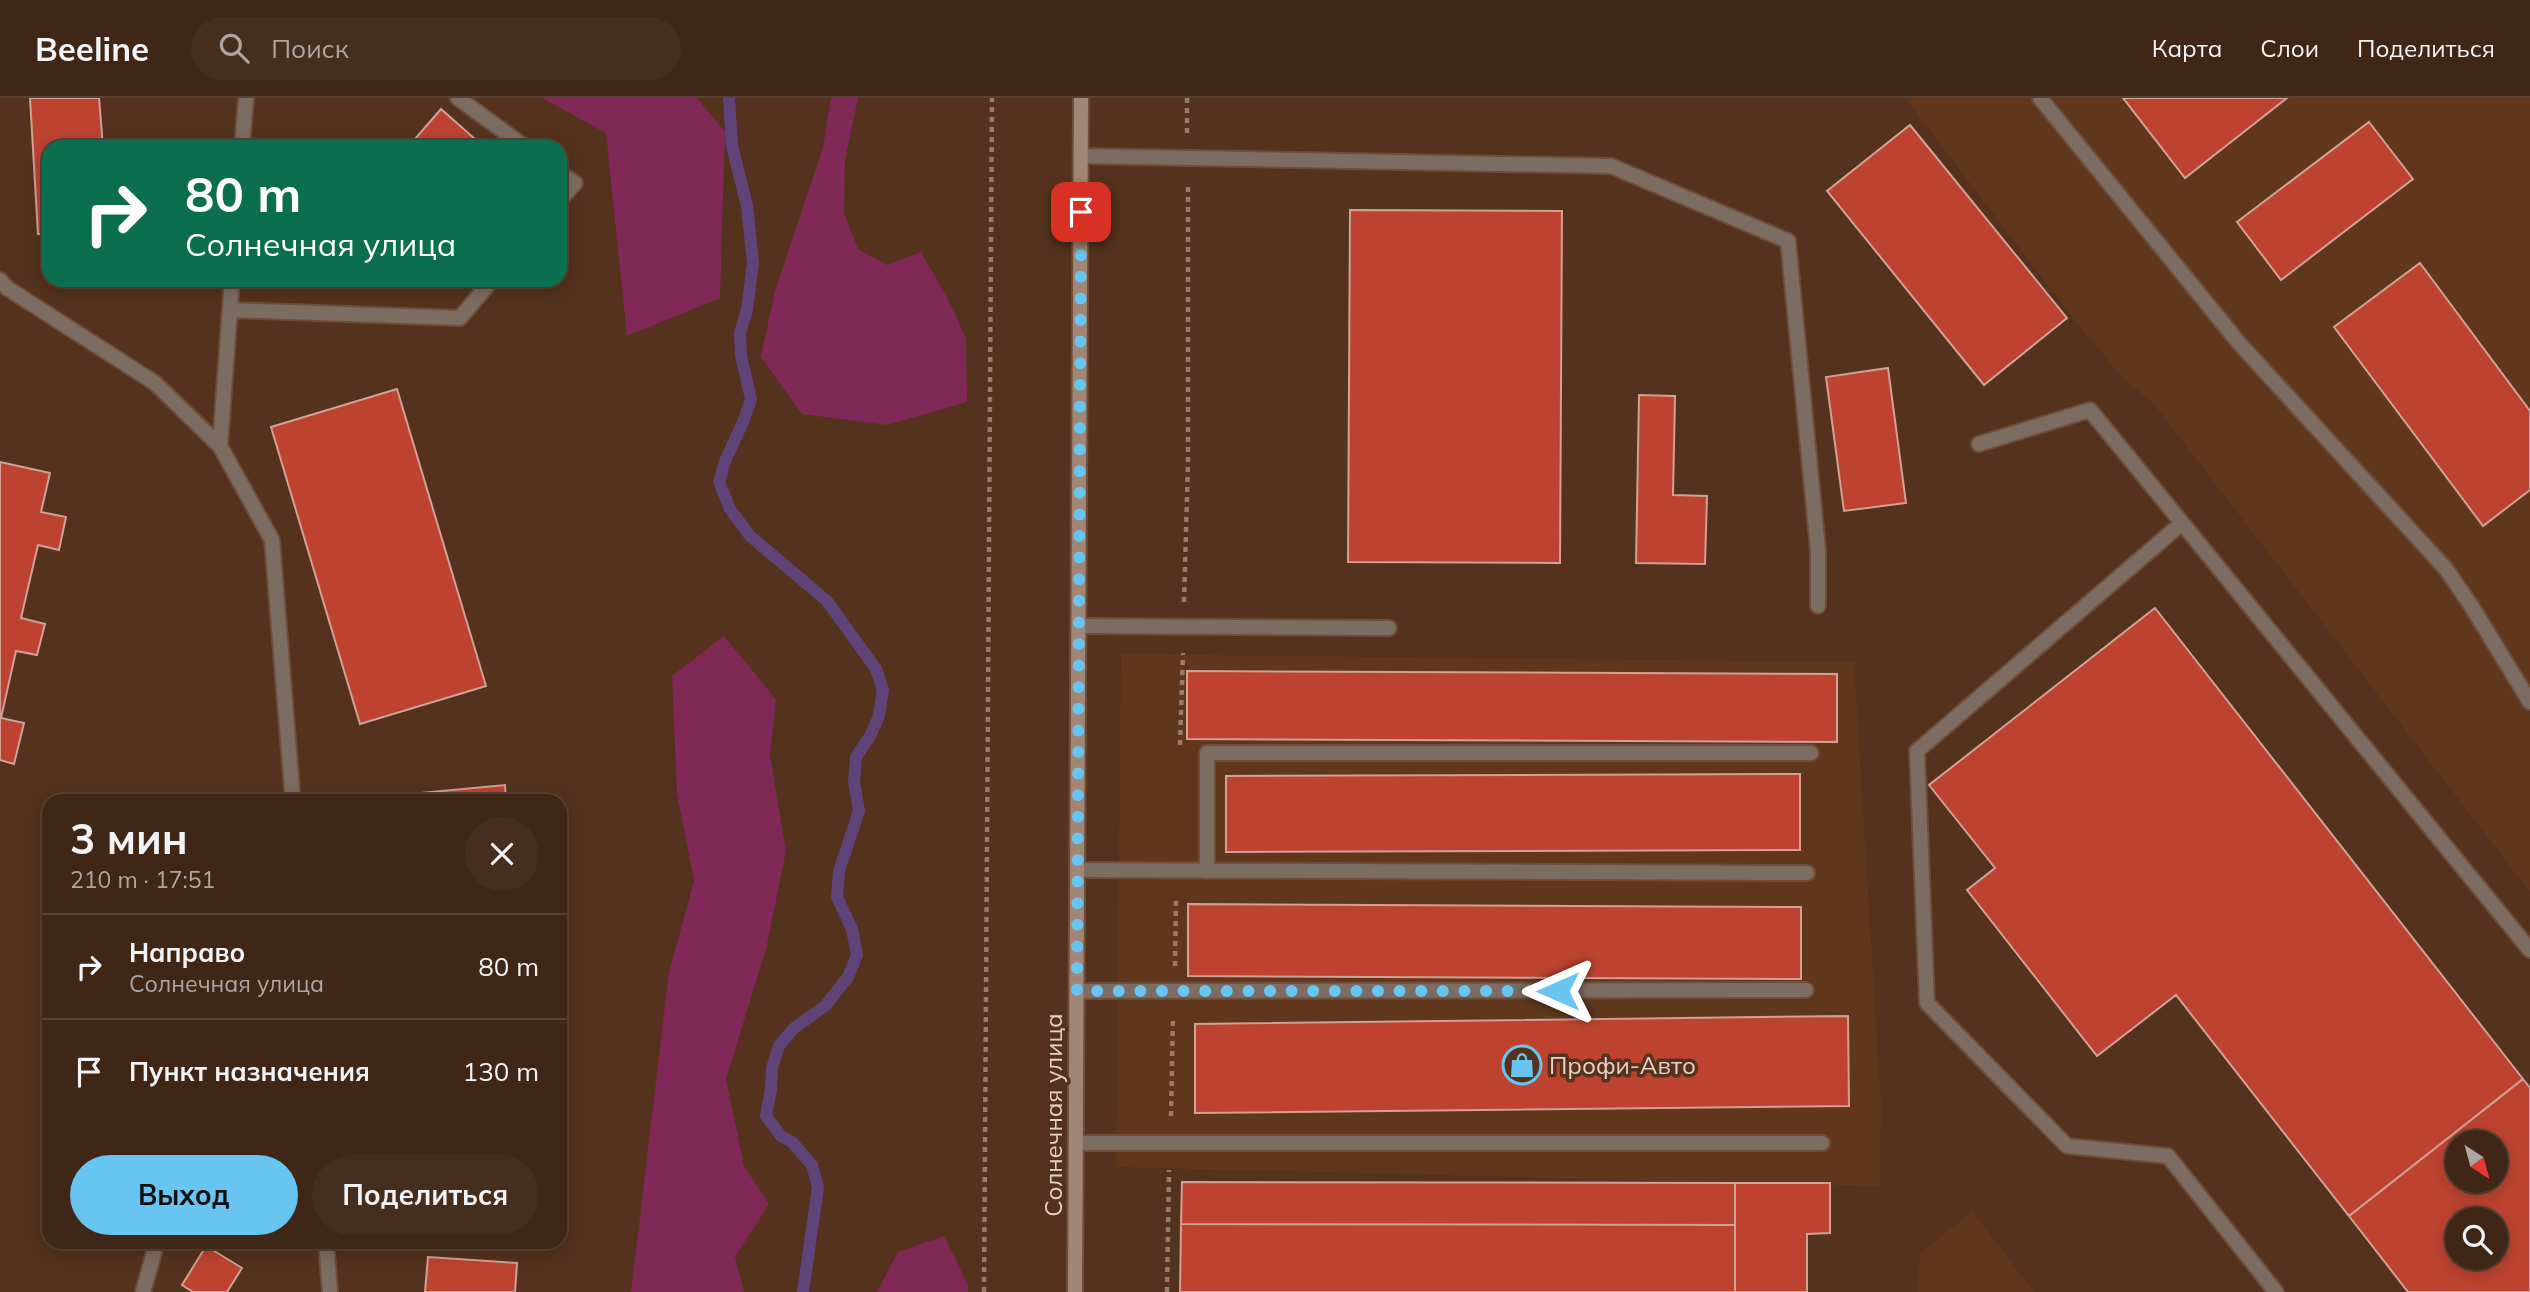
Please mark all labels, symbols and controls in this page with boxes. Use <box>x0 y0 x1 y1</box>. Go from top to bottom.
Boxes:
search box <box>191 17 681 80</box>
text: Beeline <box>35 28 149 69</box>
icon: search <box>215 29 253 67</box>
text: Поиск <box>271 32 349 65</box>
text: Карта <box>2152 33 2222 63</box>
text: Слои <box>2260 33 2319 63</box>
text: Поделиться <box>2357 33 2495 63</box>
text: 80 m <box>185 163 301 224</box>
icon: right <box>70 168 161 259</box>
pin <box>1051 182 1111 242</box>
icon: arrive <box>1062 193 1100 231</box>
text: Солнечная улица <box>185 224 456 264</box>
text: 3 мин <box>70 812 188 865</box>
button: close <box>465 817 539 891</box>
text: 210 m · 17:51 <box>70 865 215 894</box>
text: Направо <box>129 936 245 969</box>
icon: right <box>70 948 108 986</box>
text: 80 m <box>478 950 539 983</box>
position arrow <box>1521 954 1595 1028</box>
text: Солнечная улица <box>129 969 324 998</box>
street label: Солнечная улица <box>1038 1013 1068 1217</box>
shop icon: Профи-Авто <box>1501 1044 1543 1086</box>
place label: Профи-Авто <box>1549 1050 1696 1080</box>
icon: arrive <box>70 1053 108 1091</box>
text: Пункт назначения <box>129 1055 370 1088</box>
text: 130 m <box>463 1055 539 1088</box>
north arrow <box>2445 1130 2508 1194</box>
map controls <box>2445 1130 2508 1270</box>
button: Выход <box>70 1155 298 1235</box>
button: Поделиться <box>312 1155 539 1235</box>
button: search <box>2445 1207 2508 1270</box>

